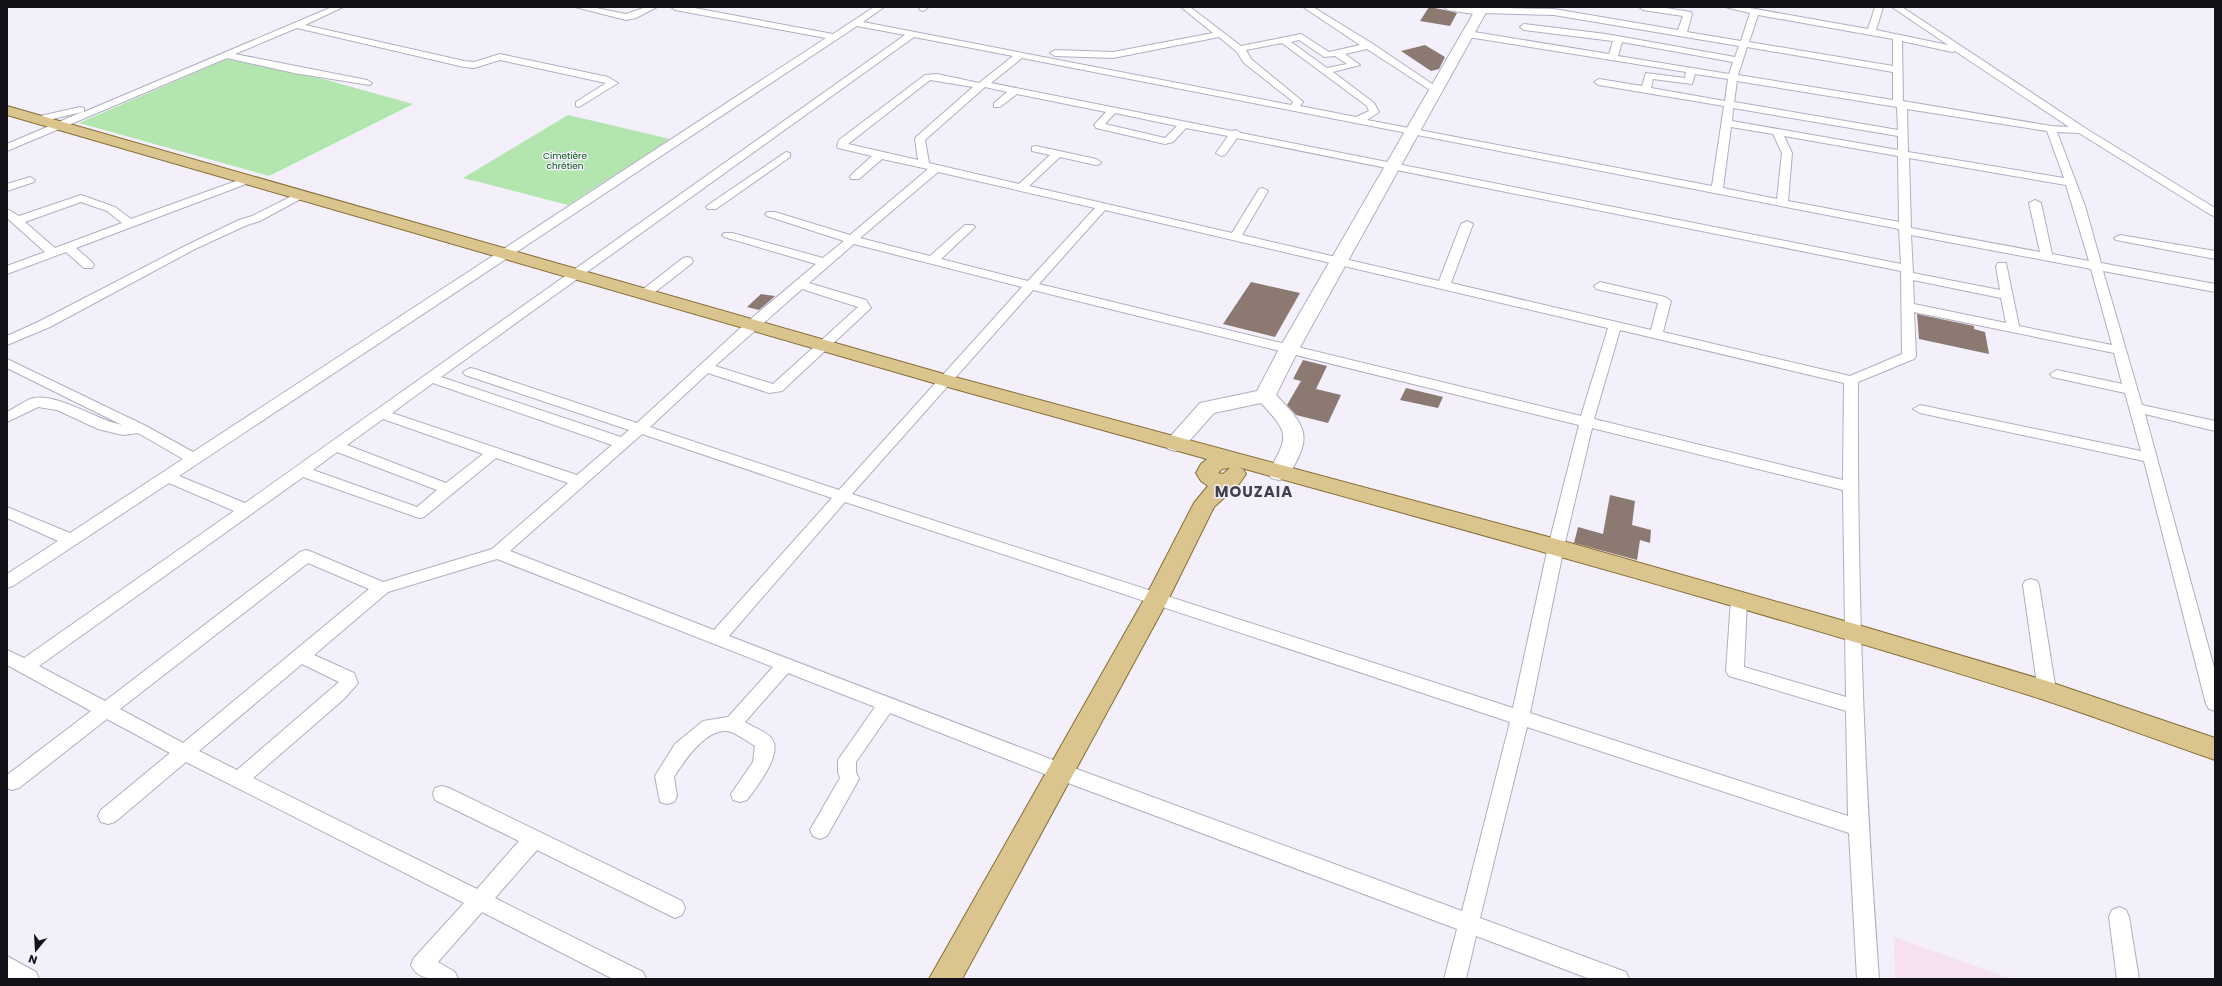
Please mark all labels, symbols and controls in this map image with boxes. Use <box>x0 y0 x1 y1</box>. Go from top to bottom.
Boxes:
park label: Cimetière chrétien <box>543 150 587 172</box>
district label: MOUZAIA <box>1215 481 1293 502</box>
north arrow <box>16 930 56 970</box>
text: N <box>26 951 39 968</box>

